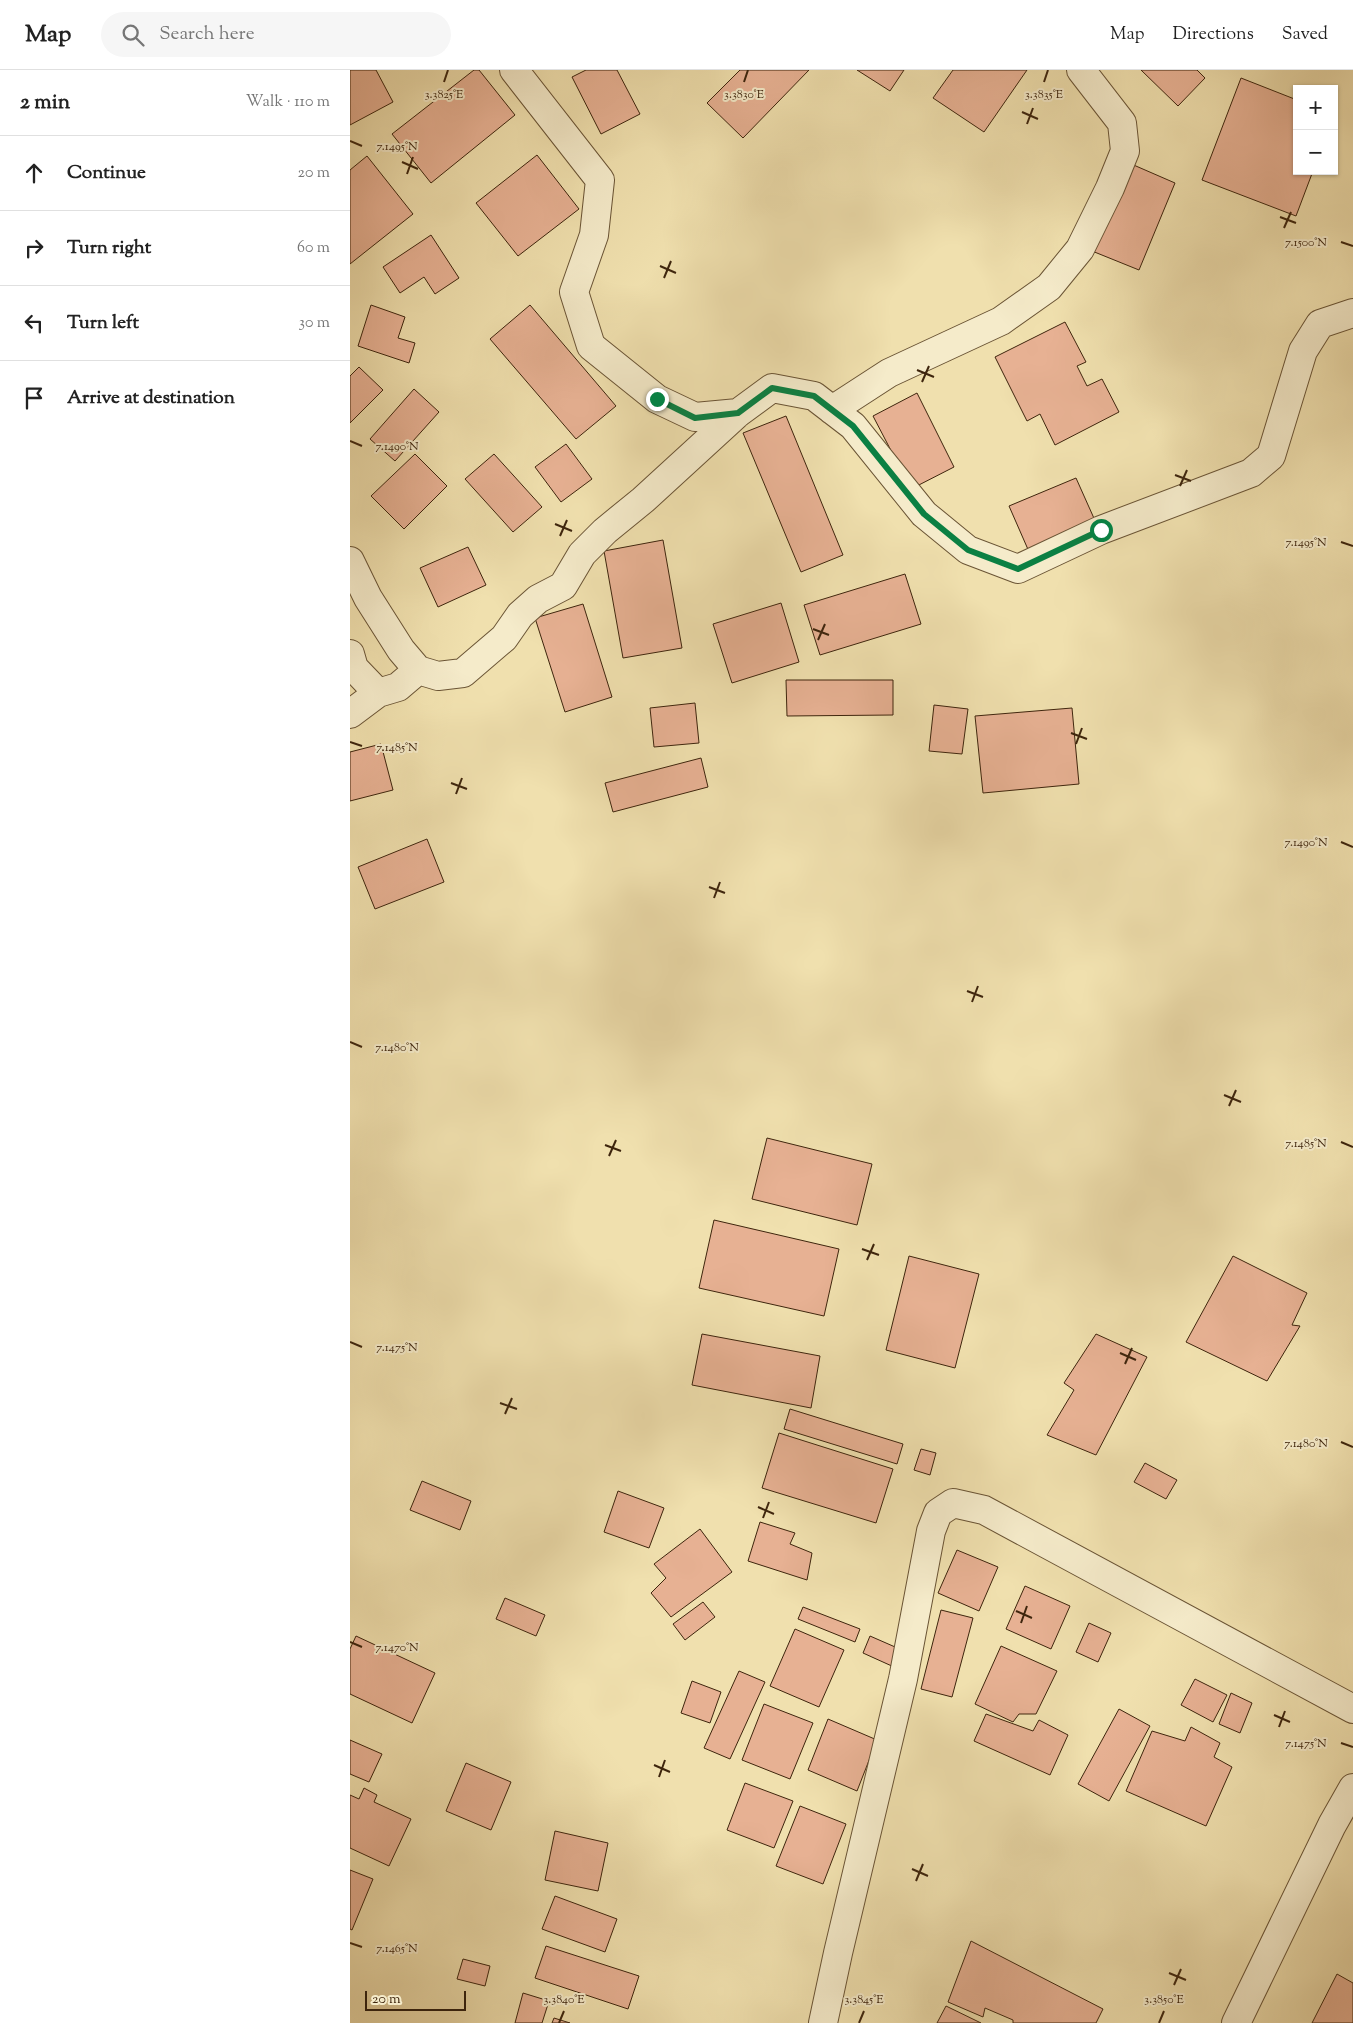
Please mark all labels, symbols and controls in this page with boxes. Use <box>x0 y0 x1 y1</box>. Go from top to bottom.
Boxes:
search box <box>101 12 451 57</box>
text: Map <box>25 18 71 52</box>
icon: search <box>119 21 147 49</box>
text: Search here <box>159 21 255 48</box>
text: Map <box>1110 22 1145 48</box>
text: Directions <box>1173 22 1254 48</box>
text: Saved <box>1282 22 1328 48</box>
map controls <box>1293 85 1338 175</box>
button: + <box>1293 85 1338 130</box>
text: 3.3825°E <box>425 86 464 104</box>
text: 3.3830°E <box>724 86 765 104</box>
text: 3.3835°E <box>1025 86 1064 104</box>
text: 2 min <box>20 88 70 118</box>
text: Walk · 110 m <box>246 91 330 114</box>
button: − <box>1293 130 1338 175</box>
text: 7.1495°N <box>376 138 418 156</box>
icon: ahead <box>20 159 48 187</box>
text: Continue <box>67 160 146 187</box>
text: 20 m <box>297 162 330 185</box>
icon: right <box>20 234 48 262</box>
text: 7.1500°N <box>1285 234 1327 252</box>
text: Turn right <box>67 235 151 262</box>
text: 60 m <box>297 237 330 260</box>
icon: left <box>20 309 48 337</box>
text: Turn left <box>67 310 139 337</box>
text: 30 m <box>299 312 330 335</box>
icon: arrive <box>20 384 48 412</box>
text: Arrive at destination <box>67 385 235 412</box>
route end <box>646 388 669 411</box>
text: 7.1490°N <box>375 438 419 456</box>
route start <box>1090 519 1113 542</box>
text: 7.1495°N <box>1285 534 1327 552</box>
text: 7.1485°N <box>376 739 418 757</box>
text: 7.1490°N <box>1284 834 1328 852</box>
text: 7.1480°N <box>375 1039 419 1057</box>
text: 7.1485°N <box>1285 1135 1327 1153</box>
text: 7.1475°N <box>376 1339 418 1357</box>
text: 7.1480°N <box>1284 1435 1328 1453</box>
text: 7.1470°N <box>375 1639 419 1657</box>
text: 7.1475°N <box>1285 1735 1327 1753</box>
text: 7.1465°N <box>376 1940 418 1958</box>
scale bar <box>365 1988 466 2011</box>
text: 20 m <box>372 1990 401 2010</box>
text: 3.3840°E <box>543 1991 585 2009</box>
text: 3.3845°E <box>844 1991 884 2009</box>
text: 3.3850°E <box>1144 1991 1184 2009</box>

